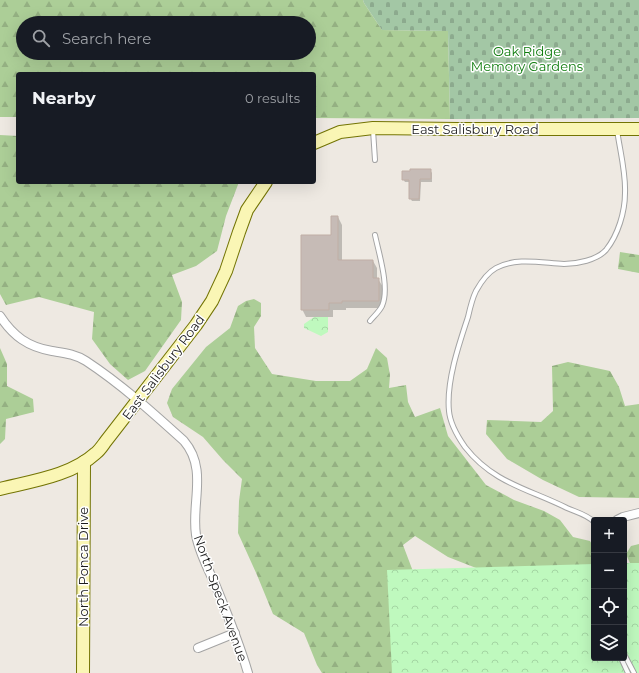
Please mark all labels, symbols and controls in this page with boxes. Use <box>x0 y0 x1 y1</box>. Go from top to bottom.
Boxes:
search box <box>16 16 316 60</box>
icon: search <box>30 27 52 49</box>
text: Search here <box>62 29 151 48</box>
park label: Oak Ridge Memory Gardens <box>471 43 583 74</box>
text: Nearby <box>32 88 96 108</box>
text: 0 results <box>245 90 300 106</box>
street label: East Salisbury Road <box>411 121 539 137</box>
street label: East Salisbury Road <box>118 311 208 423</box>
street label: North Ponca Drive <box>75 507 91 627</box>
map controls <box>591 517 627 661</box>
button: + <box>591 517 627 553</box>
street label: North Speck Avenue <box>191 532 251 664</box>
button: − <box>591 553 627 589</box>
button: locate <box>591 589 627 625</box>
button: layers <box>591 625 627 661</box>

